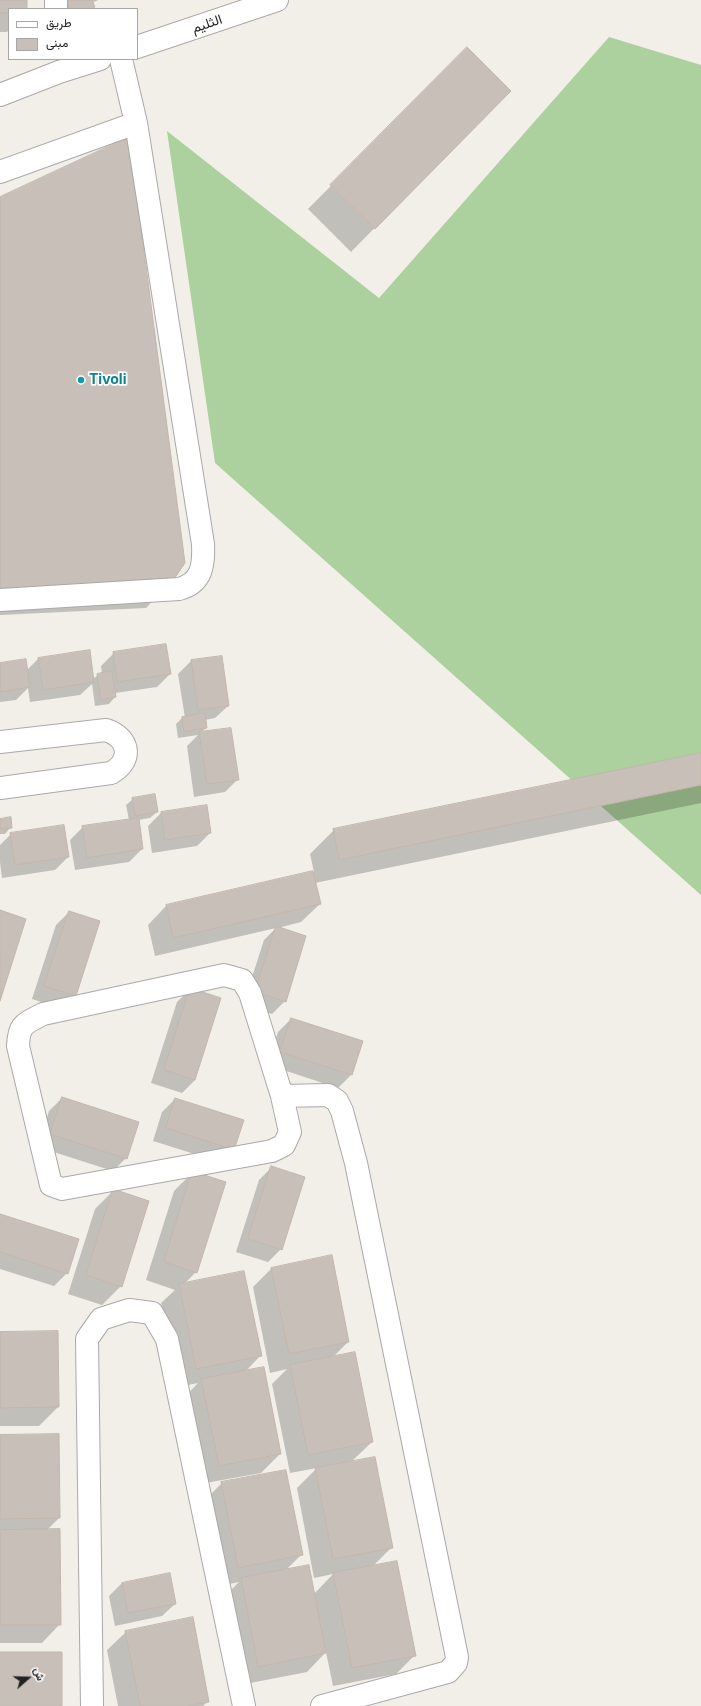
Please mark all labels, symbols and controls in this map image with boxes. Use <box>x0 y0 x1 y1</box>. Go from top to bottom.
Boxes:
legend <box>8 8 138 60</box>
street label: الثليم <box>190 11 224 37</box>
text: طريق <box>46 15 71 30</box>
text: مبنى <box>46 35 68 50</box>
place label: Tivoli <box>89 372 126 388</box>
marker: Tivoli <box>76 375 86 385</box>
north arrow <box>8 1658 48 1698</box>
text: ش <box>30 1665 48 1683</box>

